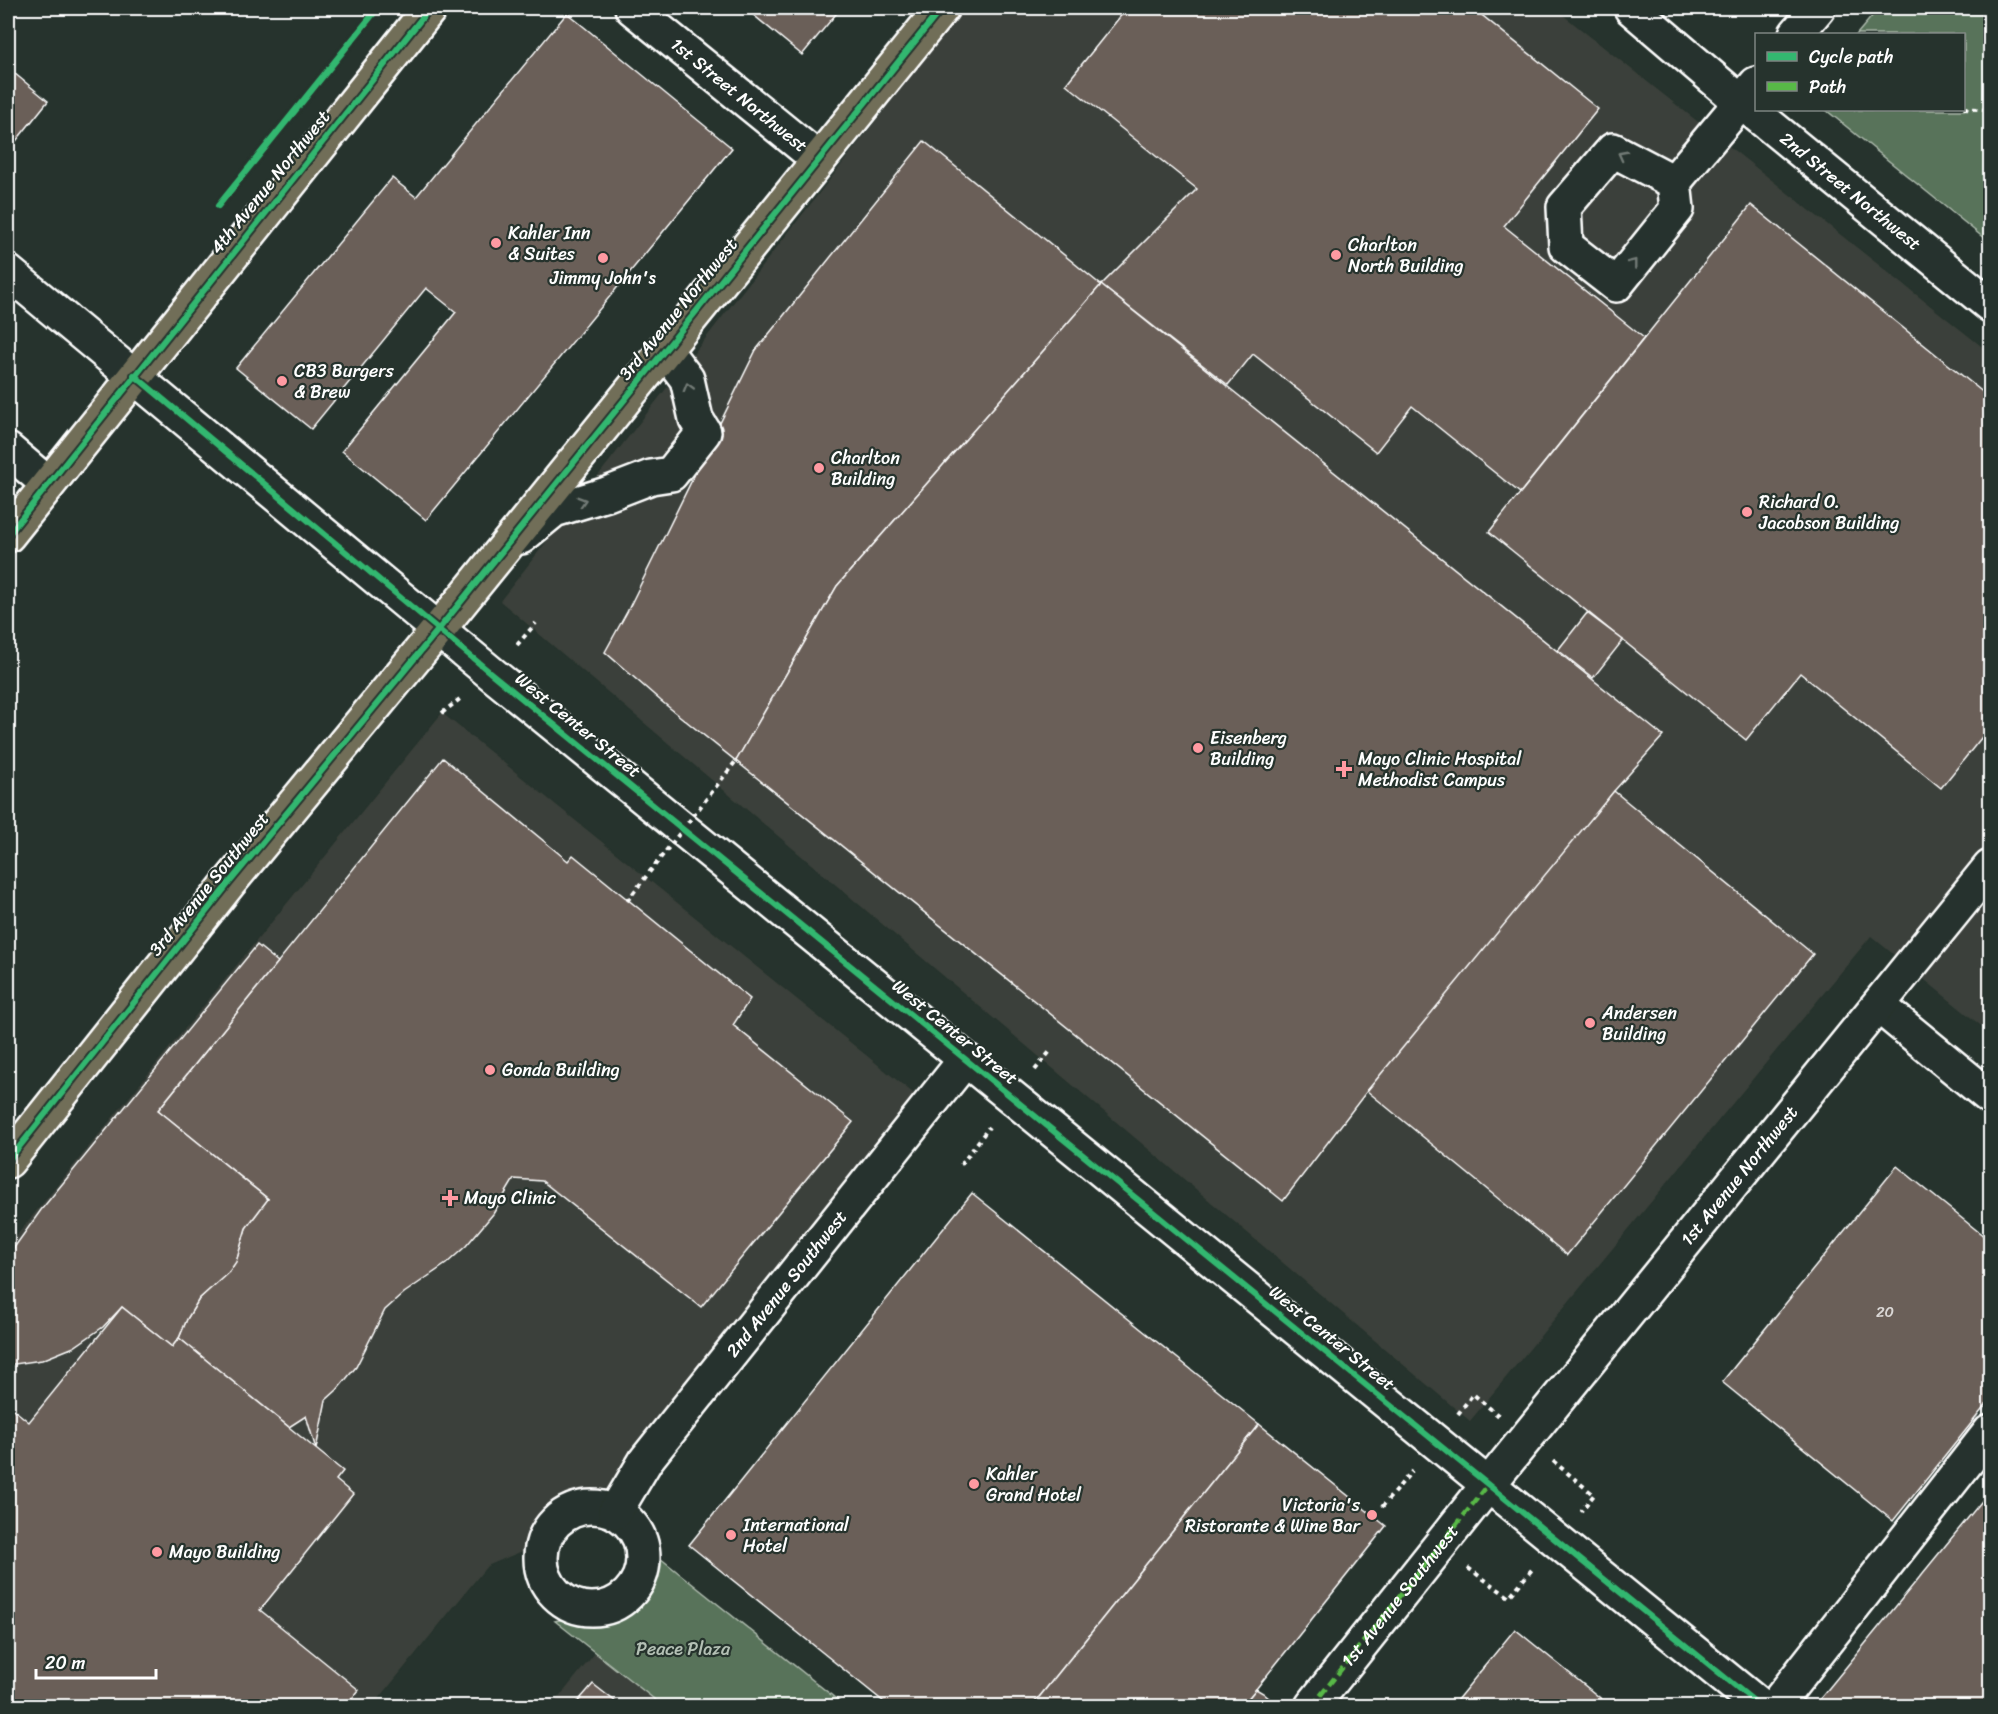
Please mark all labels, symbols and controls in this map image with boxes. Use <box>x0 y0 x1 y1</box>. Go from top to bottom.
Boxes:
street label: 1st Street Northwest <box>663 29 815 161</box>
legend <box>1755 33 1965 111</box>
text: Cycle path <box>1809 41 1893 73</box>
text: Path <box>1809 71 1846 103</box>
street label: 4th Avenue Northwest <box>202 103 339 261</box>
street label: 2nd Street Northwest <box>1772 123 1929 259</box>
one-way arrow <box>1618 151 1628 162</box>
place label: Kahler Inn & Suites <box>508 217 591 270</box>
place label: Charlton North Building <box>1348 229 1464 282</box>
street label: 3rd Avenue Northwest <box>610 230 746 388</box>
marker: Kahler Inn & Suites <box>489 236 503 250</box>
marker: Charlton North Building <box>1329 248 1343 262</box>
marker: Jimmy John's <box>596 251 610 265</box>
one-way arrow <box>1626 259 1637 270</box>
place label: Jimmy John's <box>549 262 657 294</box>
place label: CB3 Burgers & Brew <box>294 355 395 408</box>
marker: CB3 Burgers & Brew <box>275 374 289 388</box>
one-way arrow <box>683 382 695 393</box>
place label: Charlton Building <box>831 442 900 495</box>
marker: Charlton Building <box>812 461 826 475</box>
place label: Richard O. Jacobson Building <box>1758 486 1899 539</box>
one-way arrow <box>576 496 587 509</box>
marker: Richard O. Jacobson Building <box>1740 505 1754 519</box>
street label: West Center Street <box>508 664 648 786</box>
place label: Eisenberg Building <box>1210 722 1287 775</box>
marker: Eisenberg Building <box>1191 741 1205 755</box>
place label: Mayo Clinic Hospital Methodist Campus <box>1358 743 1522 796</box>
marker: Mayo Clinic Hospital Methodist Campus <box>1335 760 1353 778</box>
street label: 3rd Avenue Southwest <box>140 805 278 963</box>
street label: West Center Street <box>885 971 1025 1093</box>
place label: Andersen Building <box>1601 997 1677 1050</box>
marker: Andersen Building <box>1583 1016 1597 1030</box>
place label: Gonda Building <box>502 1054 620 1086</box>
marker: Gonda Building <box>483 1063 497 1077</box>
street label: 1st Avenue Northwest <box>1672 1098 1806 1253</box>
place label: Mayo Clinic <box>464 1182 556 1214</box>
marker: Mayo Clinic <box>441 1189 459 1207</box>
street label: 2nd Avenue Southwest <box>718 1203 856 1365</box>
street label: West Center Street <box>1262 1277 1402 1399</box>
house number: 20 <box>1876 1299 1894 1325</box>
place label: Kahler Grand Hotel <box>986 1458 1082 1511</box>
marker: Kahler Grand Hotel <box>967 1477 981 1491</box>
place label: Victoria's Ristorante & Wine Bar <box>1185 1489 1362 1542</box>
marker: Victoria's Ristorante & Wine Bar <box>1365 1508 1379 1522</box>
place label: International Hotel <box>742 1509 850 1562</box>
street label: 1st Avenue Southwest <box>1333 1517 1467 1674</box>
marker: International Hotel <box>724 1528 738 1542</box>
place label: Mayo Building <box>169 1536 280 1568</box>
marker: Mayo Building <box>150 1545 164 1559</box>
park label: Peace Plaza <box>636 1633 731 1665</box>
scale bar <box>36 1642 156 1680</box>
text: 20 m <box>45 1647 85 1679</box>

